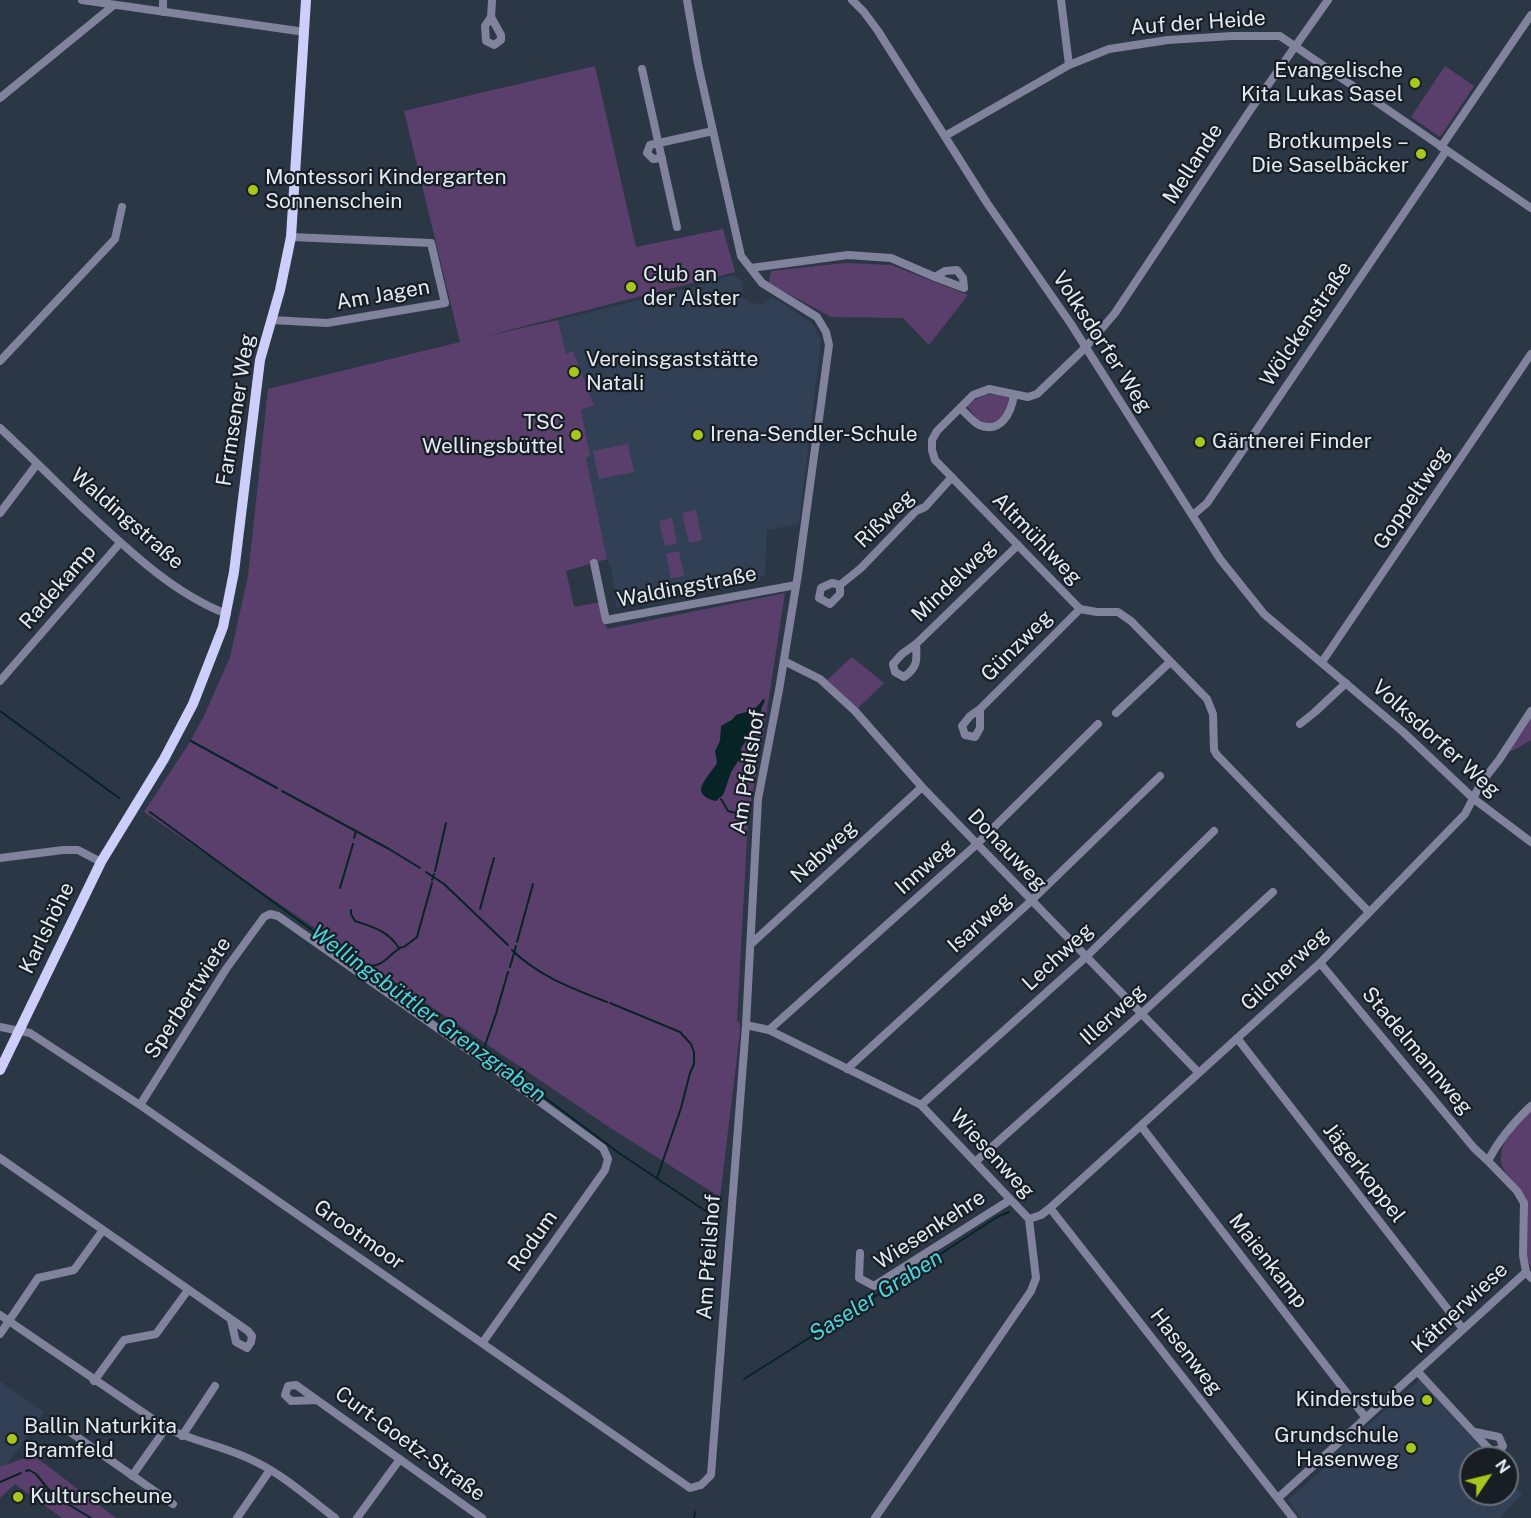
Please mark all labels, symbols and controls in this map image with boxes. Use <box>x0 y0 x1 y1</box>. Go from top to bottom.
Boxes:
street label: Auf der Heide <box>1130 6 1266 40</box>
place label: Evangelische Kita Lukas Sasel <box>1241 58 1403 108</box>
marker: Evangelische Kita Lukas Sasel <box>1408 76 1422 90</box>
street label: Mellande <box>1158 119 1228 209</box>
place label: Brotkumpels – Die Saselbäcker <box>1251 129 1409 179</box>
marker: Brotkumpels – Die Saselbäcker <box>1414 147 1428 161</box>
place label: Montessori Kindergarten Sonnenschein <box>265 165 507 215</box>
marker: Montessori Kindergarten Sonnenschein <box>246 183 260 197</box>
street label: Wölckenstraße <box>1255 257 1357 391</box>
place label: Club an der Alster <box>643 262 740 312</box>
street label: Volksdorfer Weg <box>1047 267 1157 417</box>
street label: Am Jagen <box>334 274 432 316</box>
marker: Club an der Alster <box>624 280 638 294</box>
street label: Farmsener Weg <box>212 332 260 488</box>
place label: Vereinsgaststätte Natali <box>586 347 758 397</box>
marker: Vereinsgaststätte Natali <box>567 365 581 379</box>
place label: TSC Wellingsbüttel <box>422 410 564 460</box>
place label: Irena-Sendler-Schule <box>710 422 918 448</box>
marker: TSC Wellingsbüttel <box>569 428 583 442</box>
marker: Irena-Sendler-Schule <box>691 428 705 442</box>
place label: Gärtnerei Finder <box>1212 429 1372 455</box>
marker: Gärtnerei Finder <box>1193 435 1207 449</box>
street label: Goppeltweg <box>1368 442 1456 554</box>
street label: Waldingstraße <box>65 463 189 575</box>
street label: Rißweg <box>850 485 920 553</box>
street label: Altmühlweg <box>987 488 1087 590</box>
street label: Mindelweg <box>907 535 1001 627</box>
street label: Radekamp <box>14 540 102 634</box>
street label: Waldingstraße <box>615 561 759 613</box>
street label: Günzweg <box>976 605 1058 687</box>
street label: Volksdorfer Weg <box>1367 675 1505 803</box>
street label: Am Pfeilshof <box>726 708 770 836</box>
street label: Donauweg <box>962 804 1052 896</box>
street label: Nabweg <box>786 815 862 889</box>
street label: Innweg <box>890 834 960 900</box>
street label: Karlshöhe <box>14 878 80 978</box>
street label: Isarweg <box>943 888 1017 958</box>
street label: Lechweg <box>1017 918 1099 996</box>
water label: Wellingsbüttler Grenzgraben <box>305 920 551 1108</box>
street label: Gilcherweg <box>1236 922 1334 1016</box>
street label: Sperbertwiete <box>139 932 237 1064</box>
street label: Illerweg <box>1075 979 1151 1051</box>
street label: Stadelmannweg <box>1356 982 1478 1120</box>
street label: Wiesenweg <box>944 1104 1040 1204</box>
street label: Jägerkoppel <box>1317 1118 1411 1228</box>
street label: Wiesenkehre <box>870 1185 990 1275</box>
street label: Am Pfeilshof <box>692 1193 726 1321</box>
street label: Grootmoor <box>309 1195 409 1275</box>
street label: Rodum <box>503 1206 563 1276</box>
street label: Maienkamp <box>1223 1209 1313 1313</box>
water label: Saseler Graben <box>804 1244 948 1348</box>
street label: Kätnerwiese <box>1407 1257 1513 1359</box>
street label: Hasenweg <box>1144 1304 1228 1400</box>
street label: Curt-Goetz-Straße <box>330 1381 490 1507</box>
place label: Kinderstube <box>1295 1387 1415 1413</box>
marker: Kinderstube <box>1420 1393 1434 1407</box>
place label: Ballin Naturkita Bramfeld <box>24 1414 177 1464</box>
place label: Grundschule Hasenweg <box>1274 1423 1399 1473</box>
marker: Ballin Naturkita Bramfeld <box>5 1432 19 1446</box>
marker: Grundschule Hasenweg <box>1404 1441 1418 1455</box>
north arrow <box>1459 1446 1519 1506</box>
text: N <box>1491 1456 1514 1477</box>
place label: Kulturscheune <box>30 1484 172 1510</box>
marker: Kulturscheune <box>11 1490 25 1504</box>

